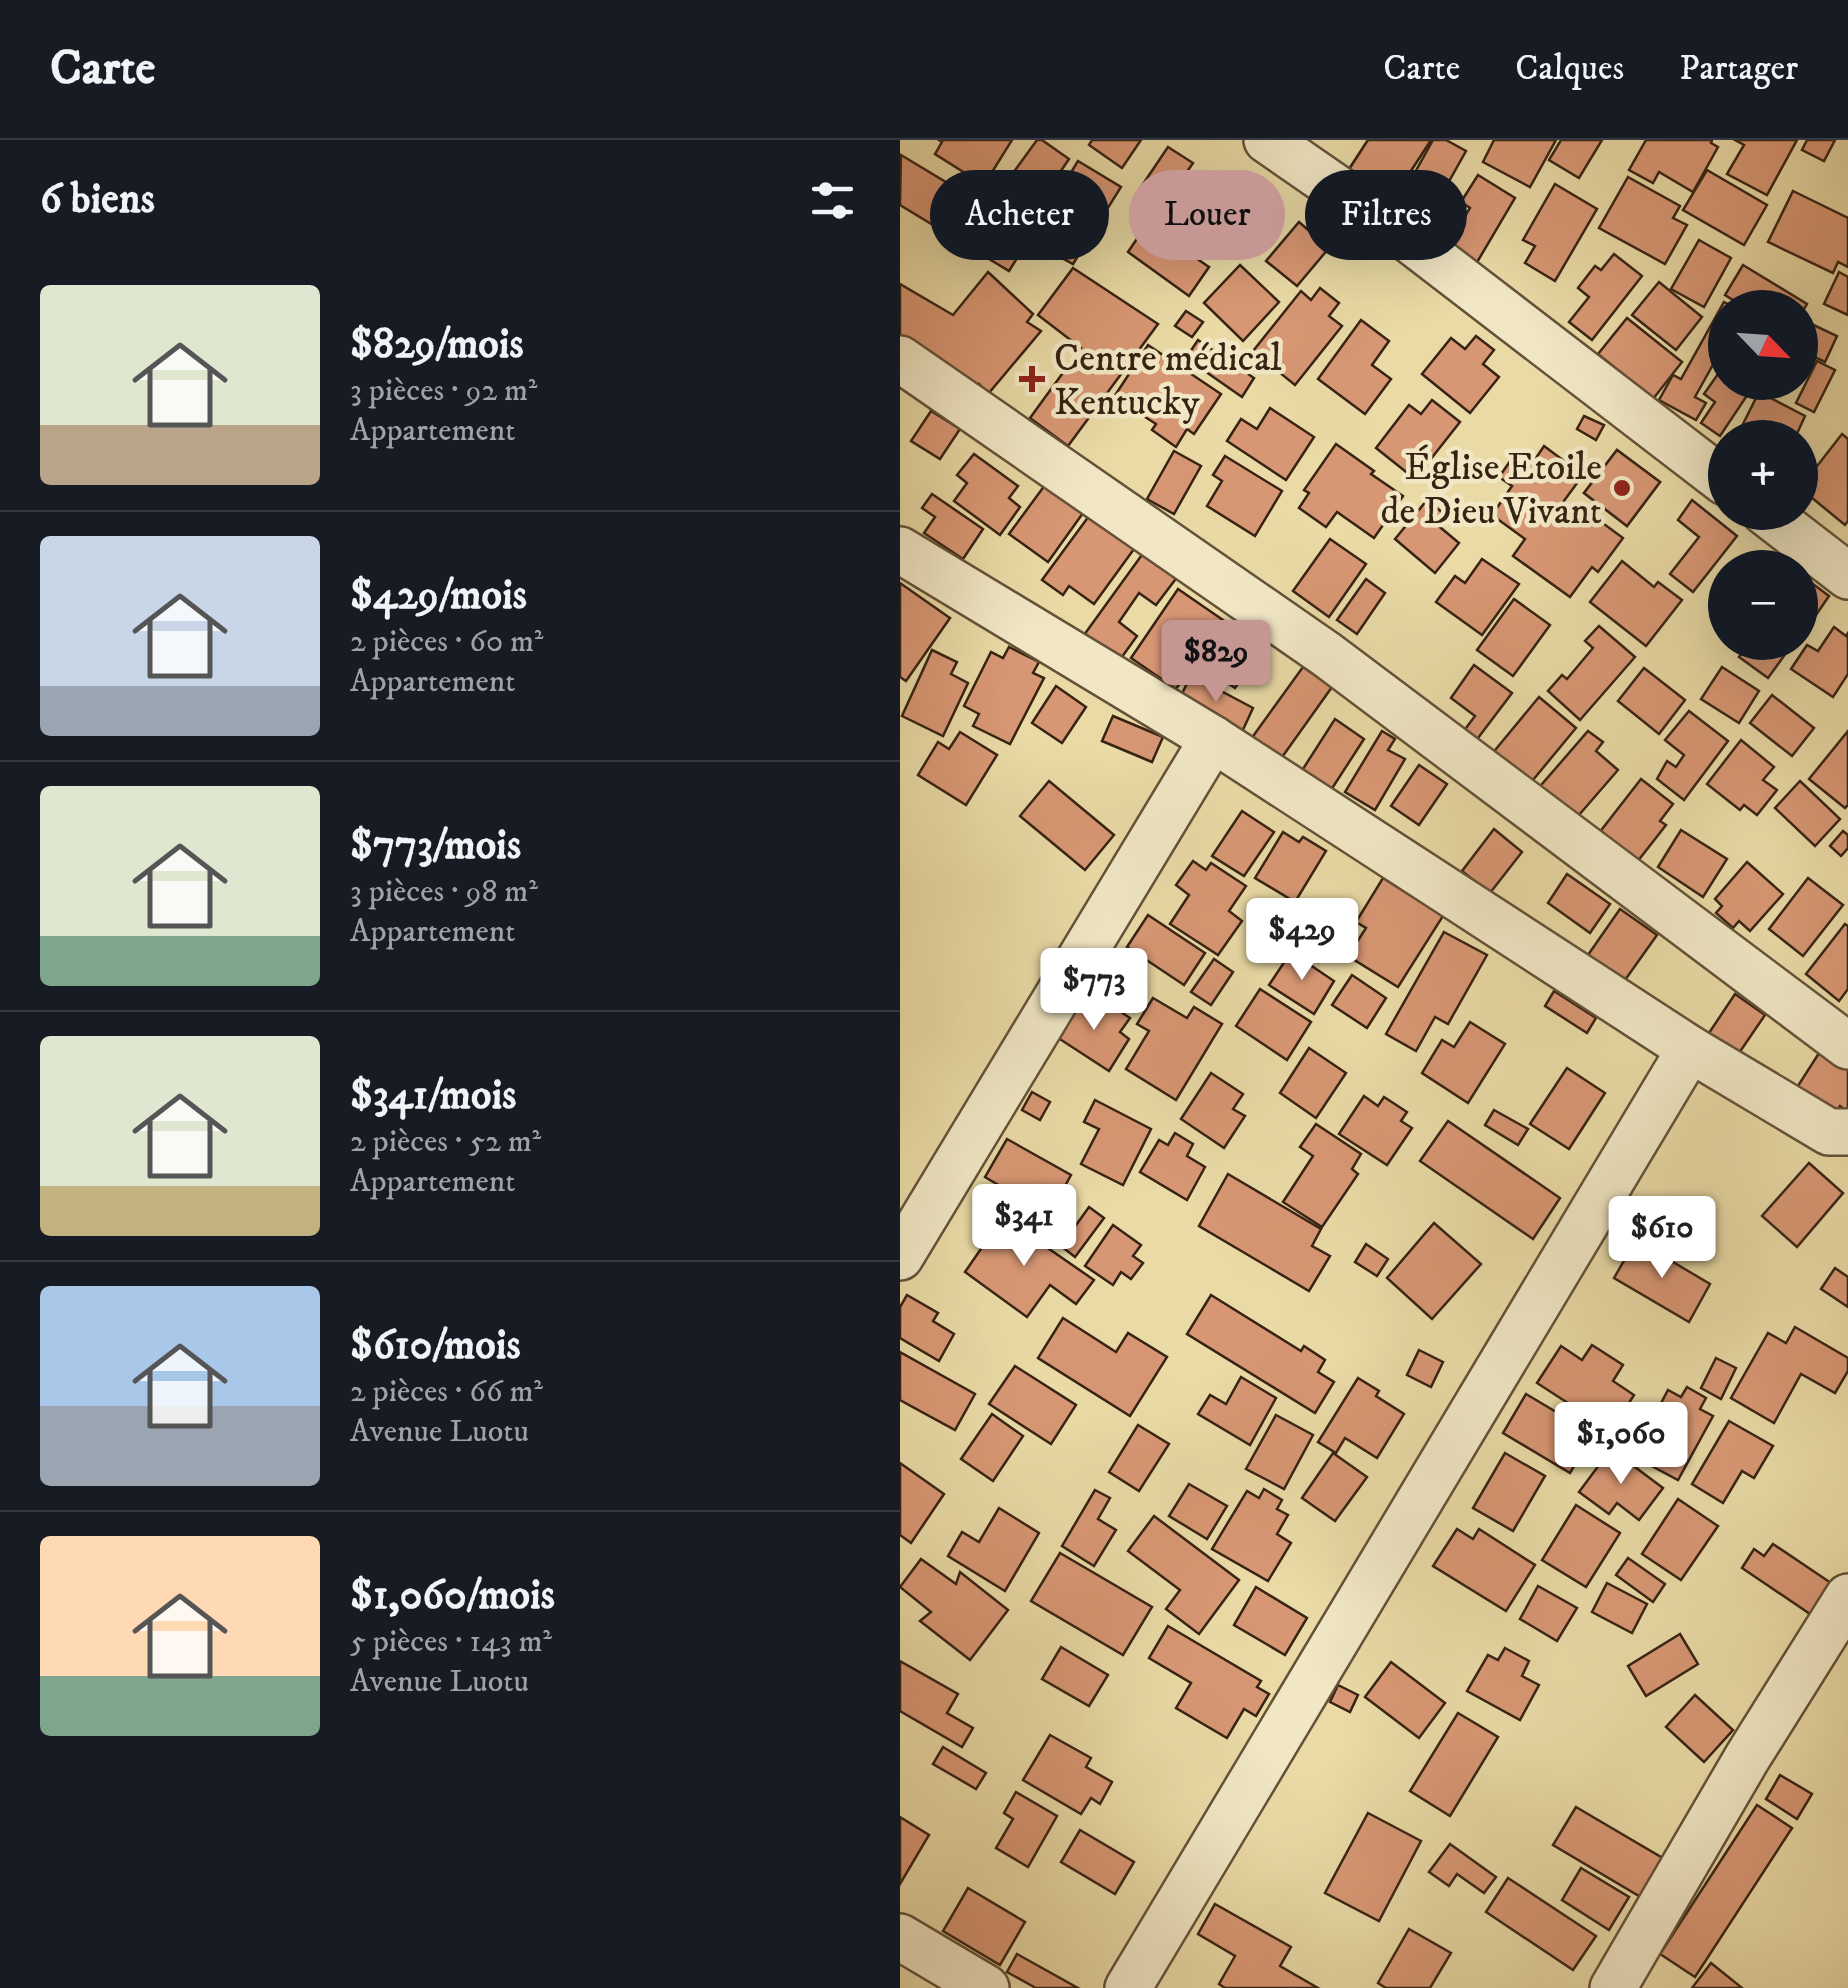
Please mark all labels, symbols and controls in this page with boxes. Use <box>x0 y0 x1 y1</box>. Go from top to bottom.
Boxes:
text: Carte <box>50 39 155 99</box>
text: Carte <box>1383 47 1460 91</box>
text: Calques <box>1515 47 1624 91</box>
text: Partager <box>1679 47 1798 91</box>
chip: Acheter <box>930 170 1109 260</box>
chip: Louer <box>1129 170 1285 260</box>
chip: Filtres <box>1305 170 1467 260</box>
icon: filters <box>805 173 860 228</box>
text: 6 biens <box>40 174 155 226</box>
north arrow <box>1708 290 1818 400</box>
map controls <box>1708 290 1818 660</box>
text: $829/mois <box>350 319 524 371</box>
icon: home <box>120 325 240 445</box>
place label: Centre médical Kentucky <box>1054 335 1282 427</box>
marker: Centre médical Kentucky <box>1019 366 1045 392</box>
text: 3 pièces · 92 m² <box>350 371 537 411</box>
text: Appartement <box>350 411 515 451</box>
button: + <box>1708 420 1818 530</box>
place label: Église Etoile de Dieu Vivant <box>1381 444 1602 536</box>
marker: Église Etoile de Dieu Vivant <box>1611 477 1633 499</box>
button: − <box>1708 550 1818 660</box>
text: $429/mois <box>350 570 527 622</box>
icon: home <box>120 576 240 696</box>
pin: $829 <box>1157 620 1275 705</box>
text: 2 pièces · 60 m² <box>350 622 543 662</box>
text: $829 <box>1183 632 1249 672</box>
text: Appartement <box>350 662 515 702</box>
text: $773/mois <box>350 820 521 872</box>
icon: home <box>120 826 240 946</box>
text: 3 pièces · 98 m² <box>350 872 538 912</box>
pin: $429 <box>1243 898 1361 983</box>
text: $429 <box>1268 910 1336 950</box>
text: Appartement <box>350 912 515 952</box>
pin: $773 <box>1035 948 1153 1033</box>
text: $773 <box>1062 960 1126 1000</box>
text: $341/mois <box>350 1070 516 1122</box>
icon: home <box>120 1076 240 1196</box>
text: 2 pièces · 52 m² <box>350 1122 541 1162</box>
text: Appartement <box>350 1162 515 1202</box>
pin: $341 <box>965 1184 1083 1269</box>
text: $341 <box>994 1196 1054 1236</box>
pin: $610 <box>1603 1196 1721 1281</box>
text: $610 <box>1631 1208 1693 1248</box>
text: $610/mois <box>350 1320 521 1372</box>
icon: home <box>120 1326 240 1446</box>
text: 2 pièces · 66 m² <box>350 1372 543 1412</box>
pin: $1,060 <box>1540 1402 1702 1487</box>
text: Avenue Luotu <box>350 1412 529 1452</box>
text: $1,060 <box>1577 1414 1665 1454</box>
text: $1,060/mois <box>350 1570 555 1622</box>
icon: home <box>120 1576 240 1696</box>
text: 5 pièces · 143 m² <box>350 1622 552 1662</box>
text: Avenue Luotu <box>350 1662 529 1702</box>

